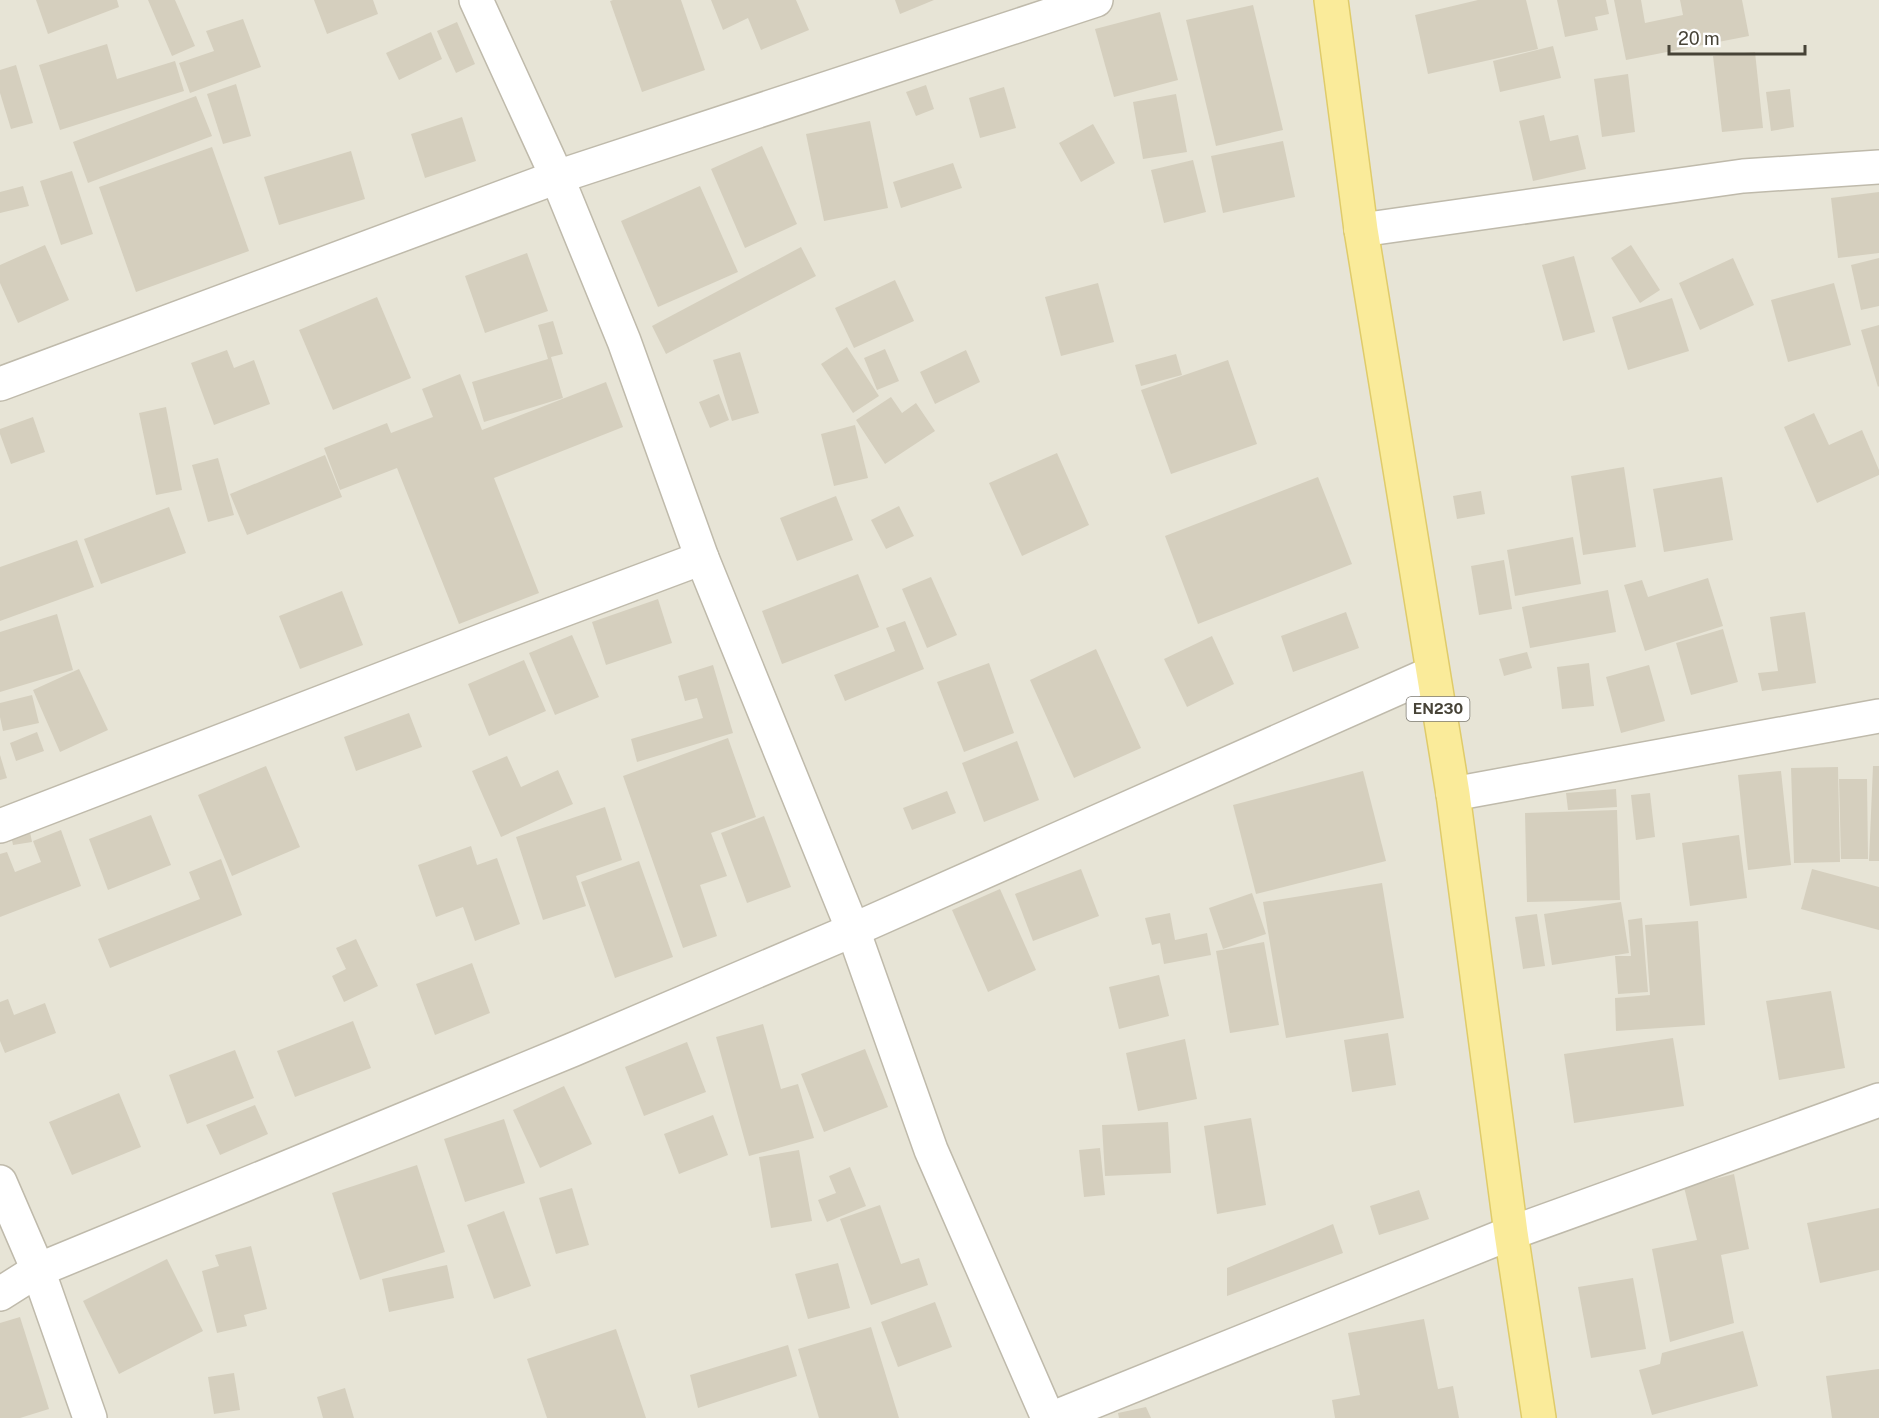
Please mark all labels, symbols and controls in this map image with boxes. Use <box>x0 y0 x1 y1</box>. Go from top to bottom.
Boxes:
scale bar <box>1669 18 1806 56</box>
text: 20 m <box>1678 28 1720 49</box>
road number: EN230 <box>1406 697 1470 721</box>

